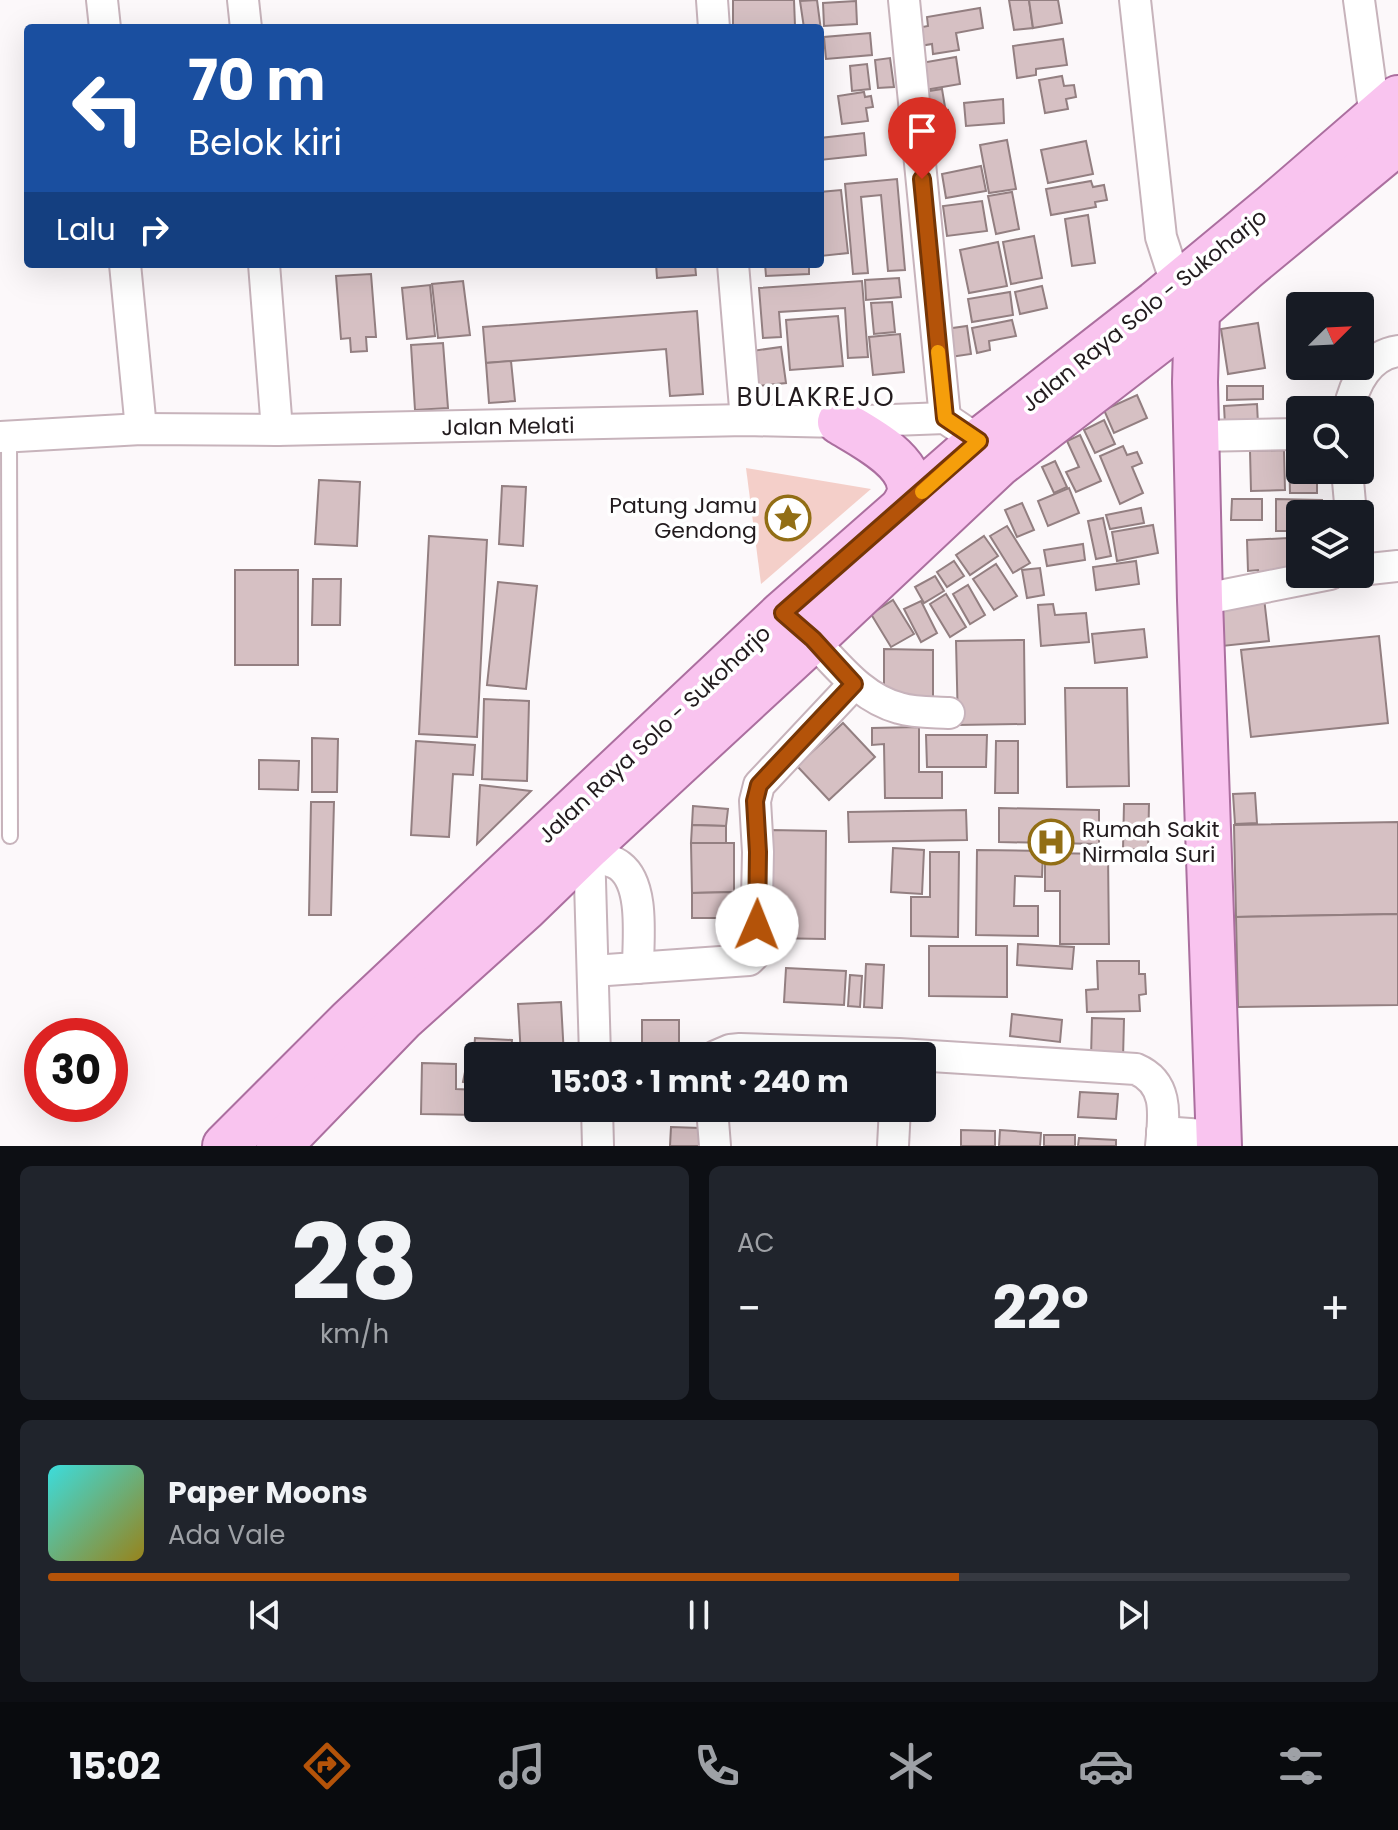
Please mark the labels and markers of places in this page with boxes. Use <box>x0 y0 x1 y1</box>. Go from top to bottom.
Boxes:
pin <box>888 97 956 179</box>
place label: Patung Jamu Gendong <box>609 490 757 546</box>
place icon: Patung Jamu Gendong <box>764 494 812 542</box>
place label: Rumah Sakit Nirmala Suri <box>1082 814 1219 870</box>
hospital icon: Rumah Sakit Nirmala Suri <box>1027 818 1075 866</box>

